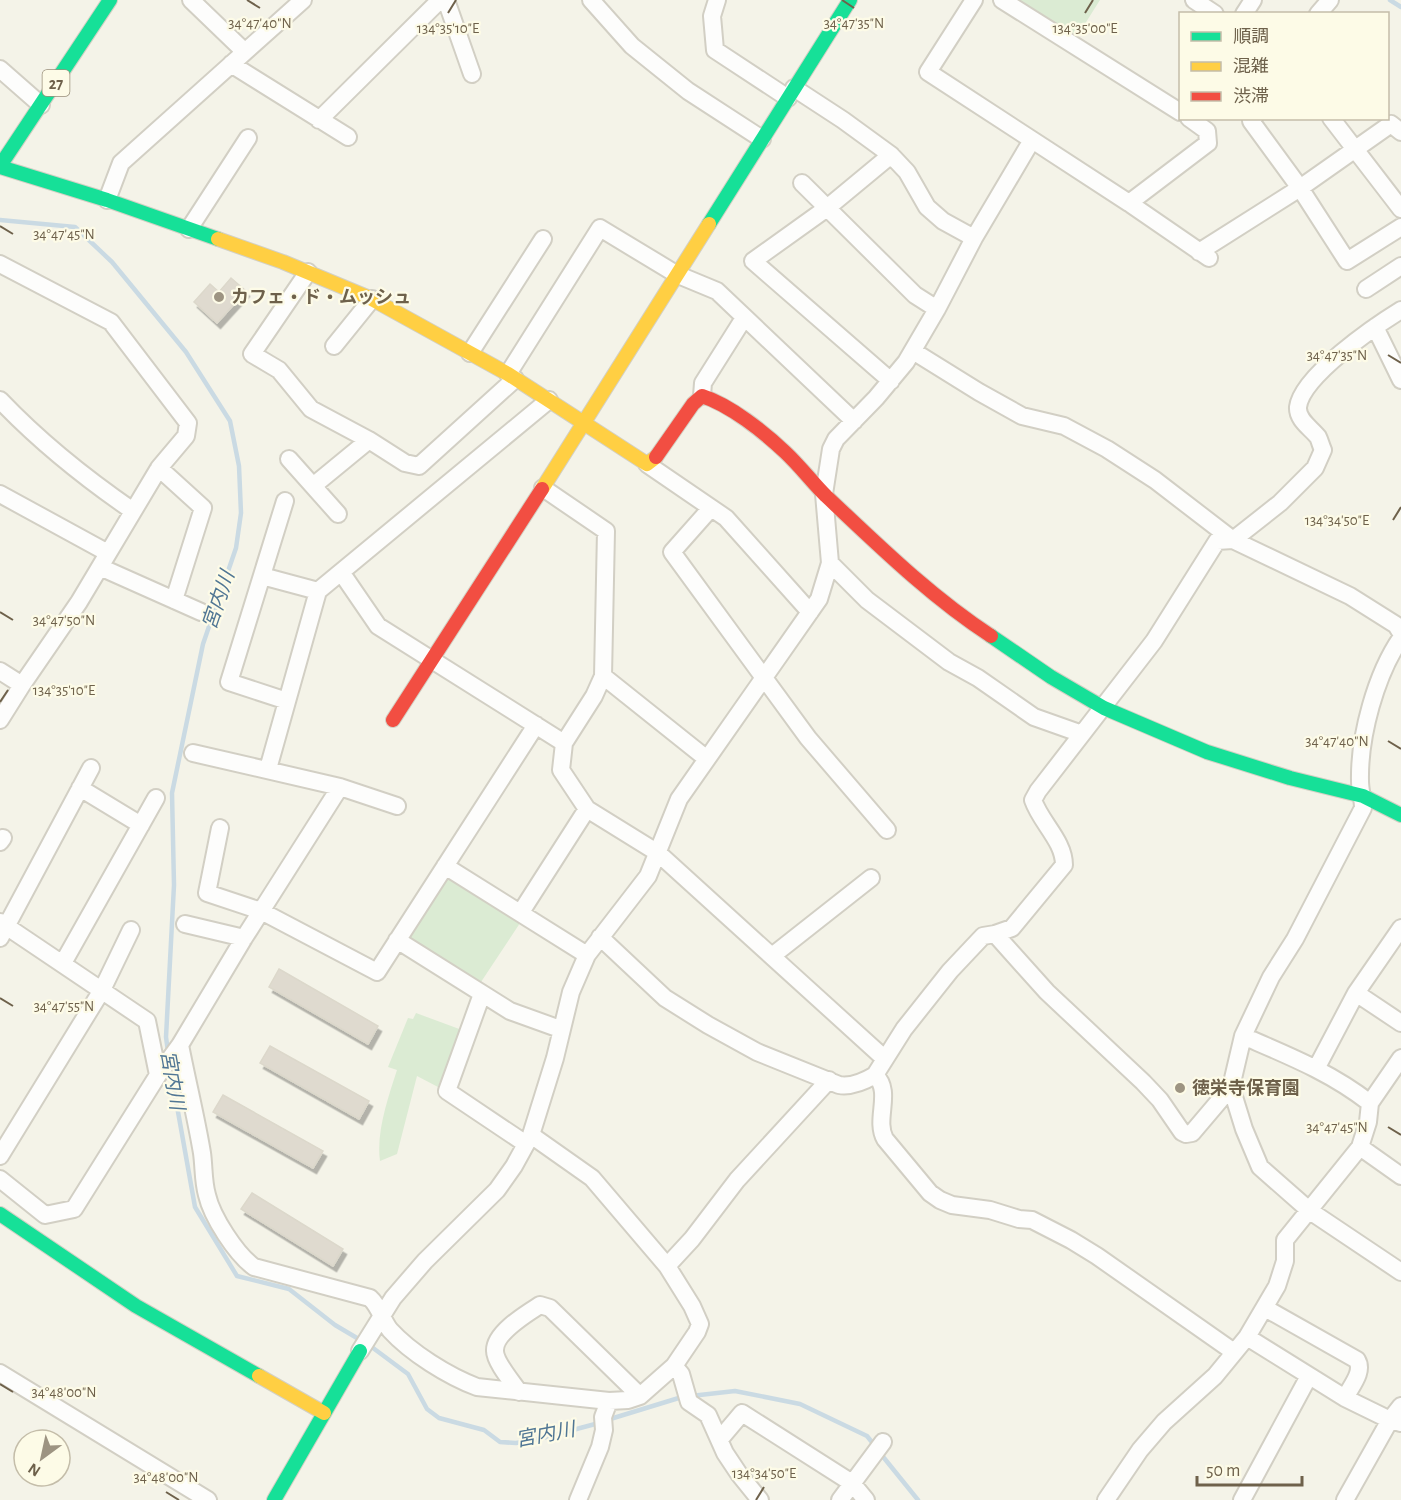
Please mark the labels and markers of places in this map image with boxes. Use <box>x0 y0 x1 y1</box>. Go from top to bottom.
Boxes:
place label: カフェ・ド・ムッシュ <box>231 288 411 307</box>
marker: カフェ・ド・ムッシュ <box>212 290 226 304</box>
place label: 徳栄寺保育園 <box>1192 1078 1300 1098</box>
marker: 徳栄寺保育園 <box>1173 1081 1187 1095</box>

